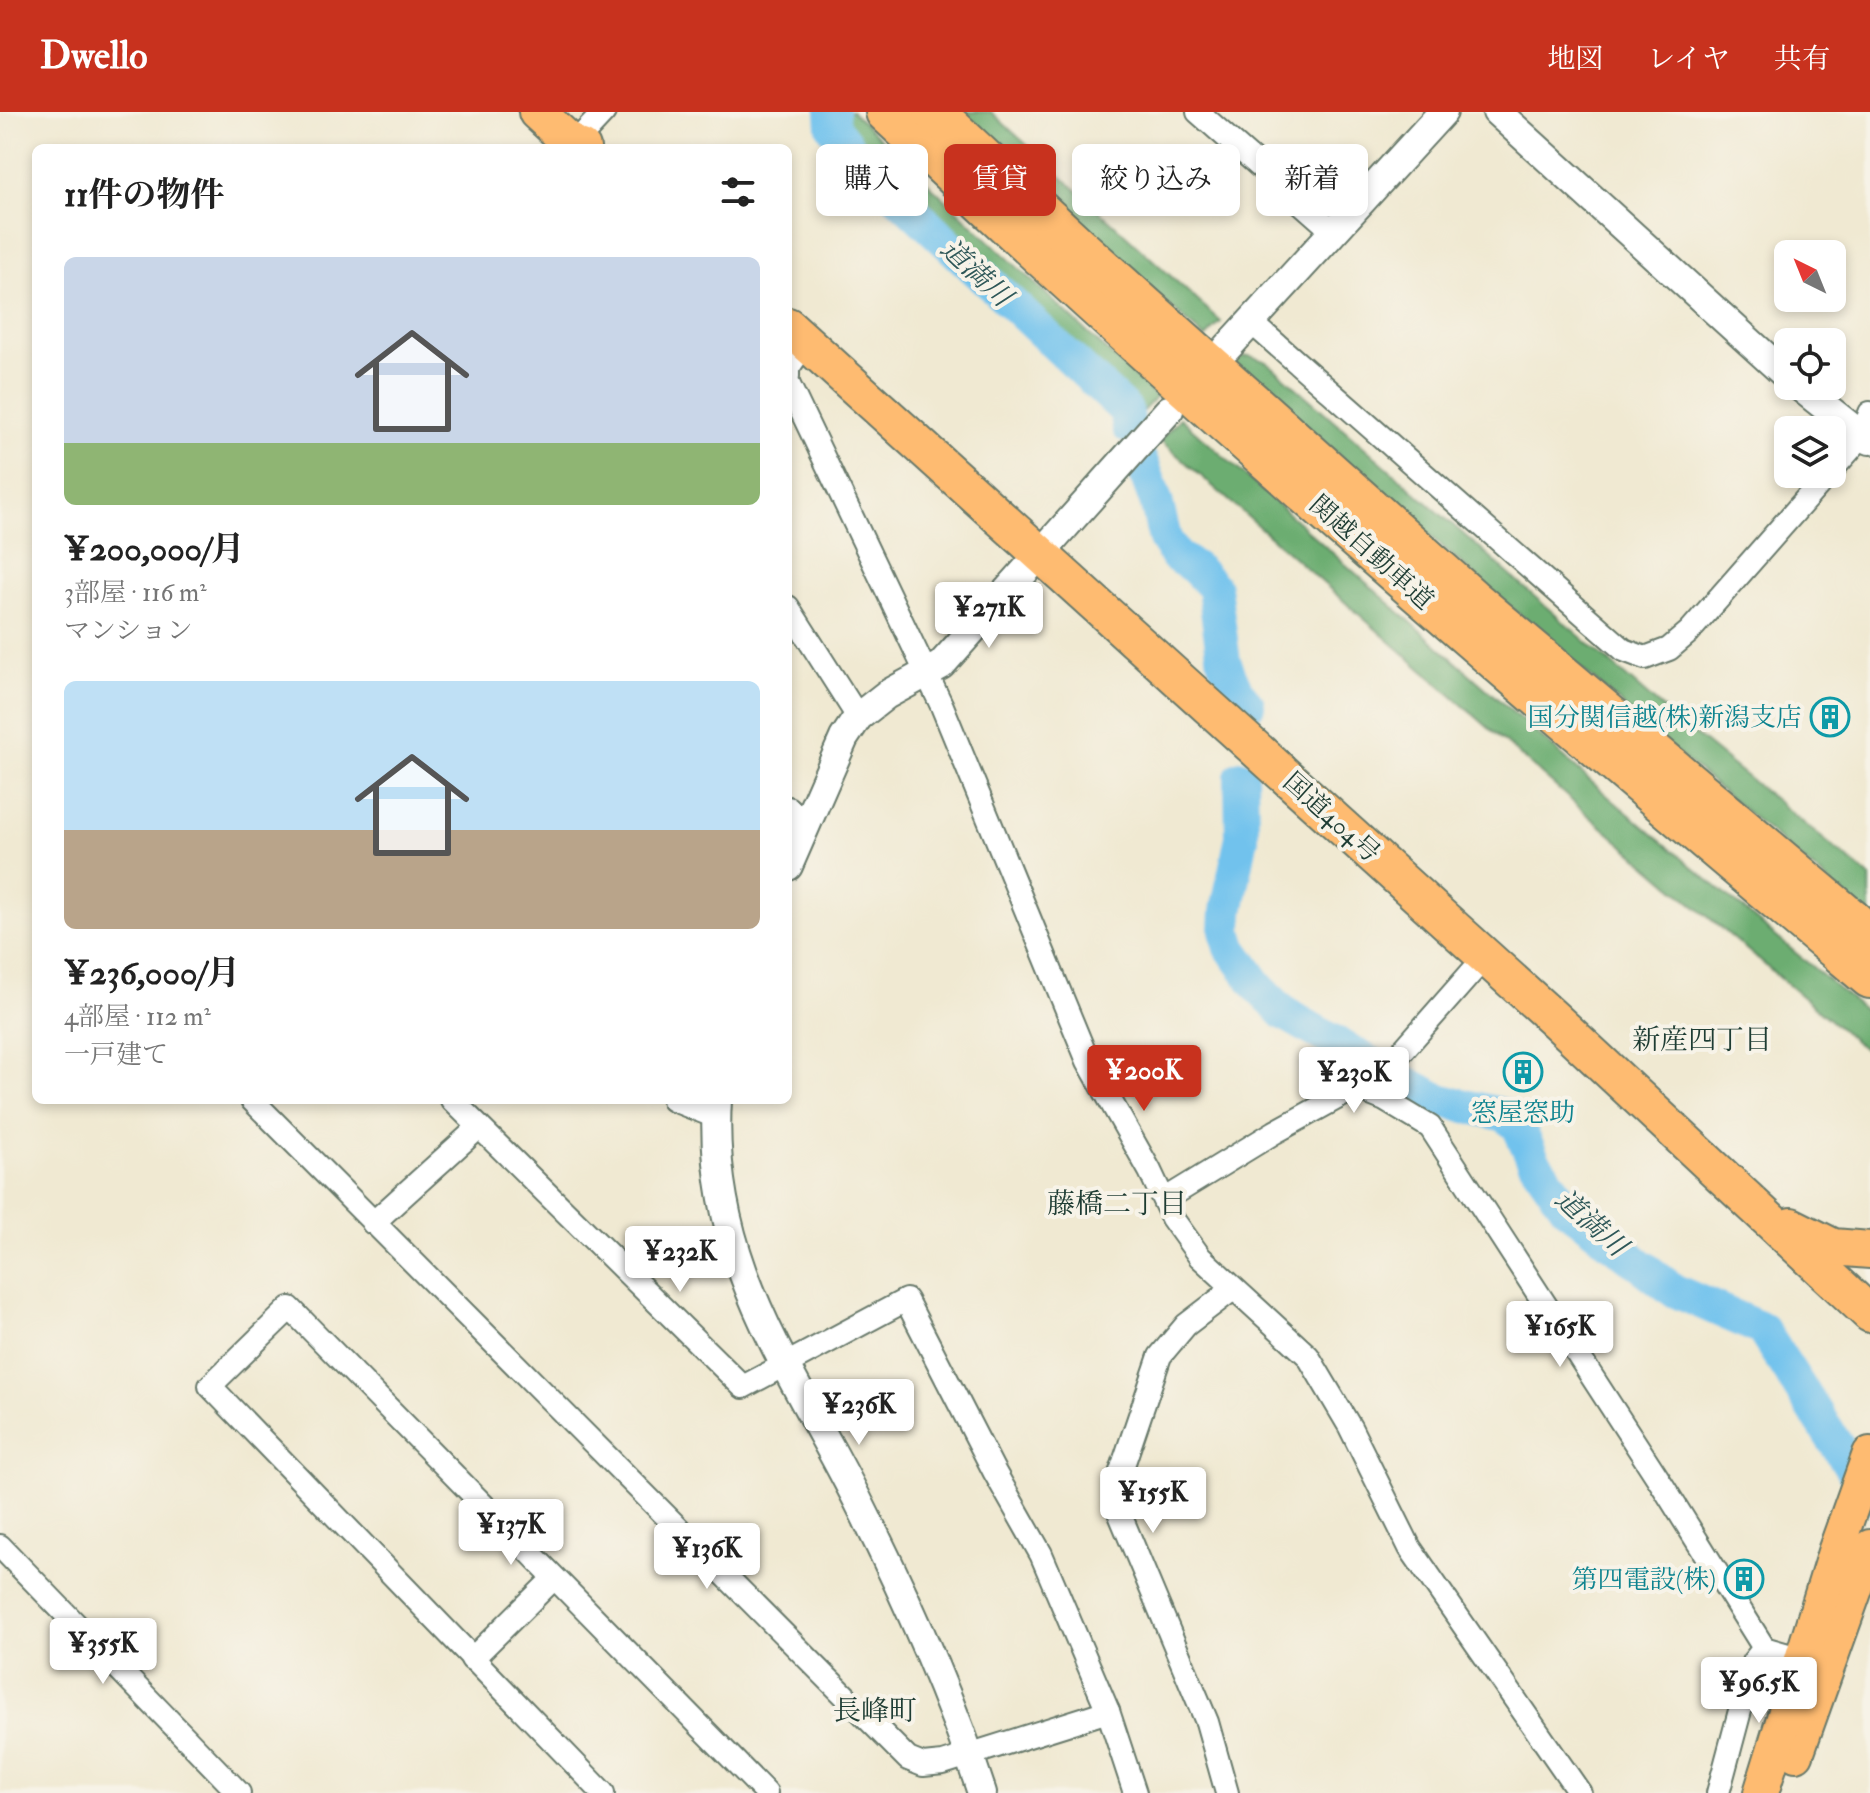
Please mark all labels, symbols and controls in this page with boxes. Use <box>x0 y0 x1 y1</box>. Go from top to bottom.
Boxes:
text: Dwello <box>40 32 148 80</box>
text: 地図 <box>1547 42 1603 77</box>
text: レイヤ <box>1647 42 1730 77</box>
text: 共有 <box>1774 42 1830 77</box>
chip: 購入 <box>816 144 928 216</box>
chip: 賃貸 <box>944 144 1056 216</box>
chip: 絞り込み <box>1072 144 1240 216</box>
chip: 新着 <box>1256 144 1368 216</box>
icon: filters <box>716 170 760 214</box>
text: 11件の物件 <box>64 174 224 217</box>
water label: 道満川 <box>933 232 1021 317</box>
north arrow <box>1774 240 1846 312</box>
map controls <box>1774 240 1846 488</box>
icon: home <box>340 309 484 453</box>
button: locate <box>1774 328 1846 400</box>
button: layers <box>1774 416 1846 488</box>
street label: 関越自動車道 <box>1303 489 1440 617</box>
text: ¥200,000/月 <box>64 528 245 571</box>
text: 3部屋 · 116 m² <box>64 577 207 609</box>
pin: ¥271K <box>933 582 1045 650</box>
text: ¥271K <box>953 592 1025 624</box>
text: マンション <box>64 615 193 647</box>
building icon: 国分関信越(株)新潟支店 <box>1809 696 1851 738</box>
place label: 国分関信越(株)新潟支店 <box>1528 702 1802 734</box>
icon: home <box>340 733 484 877</box>
street label: 国道404号 <box>1276 766 1386 870</box>
text: ¥236,000/月 <box>64 952 240 995</box>
text: 4部屋 · 112 m² <box>64 1001 211 1033</box>
district label: 新産四丁目 <box>1632 1023 1772 1058</box>
text: 一戸建て <box>64 1039 168 1071</box>
pin: ¥200K <box>1088 1045 1200 1113</box>
pin: ¥230K <box>1298 1047 1410 1115</box>
building icon: 窓屋窓助 <box>1502 1051 1544 1093</box>
text: ¥200K <box>1105 1055 1183 1087</box>
text: ¥230K <box>1317 1057 1391 1089</box>
place label: 窓屋窓助 <box>1471 1097 1575 1129</box>
water label: 道満川 <box>1548 1182 1636 1266</box>
district label: 藤橋二丁目 <box>1047 1187 1187 1222</box>
pin: ¥232K <box>624 1226 736 1294</box>
text: ¥232K <box>643 1236 717 1268</box>
pin: ¥165K <box>1504 1301 1616 1369</box>
text: ¥165K <box>1524 1311 1596 1343</box>
pin: ¥236K <box>803 1379 915 1447</box>
text: ¥236K <box>822 1389 896 1421</box>
pin: ¥155K <box>1097 1467 1209 1535</box>
text: ¥155K <box>1118 1477 1188 1509</box>
pin: ¥137K <box>455 1499 567 1567</box>
text: ¥137K <box>477 1509 545 1541</box>
pin: ¥136K <box>651 1523 763 1591</box>
text: ¥136K <box>672 1533 742 1565</box>
building icon: 第四電設(株) <box>1723 1558 1765 1600</box>
place label: 第四電設(株) <box>1572 1564 1716 1596</box>
pin: ¥355K <box>47 1618 159 1686</box>
text: ¥355K <box>68 1628 138 1660</box>
pin: ¥96.5K <box>1694 1657 1824 1725</box>
text: ¥96.5K <box>1719 1667 1799 1699</box>
district label: 長峰町 <box>833 1694 917 1729</box>

